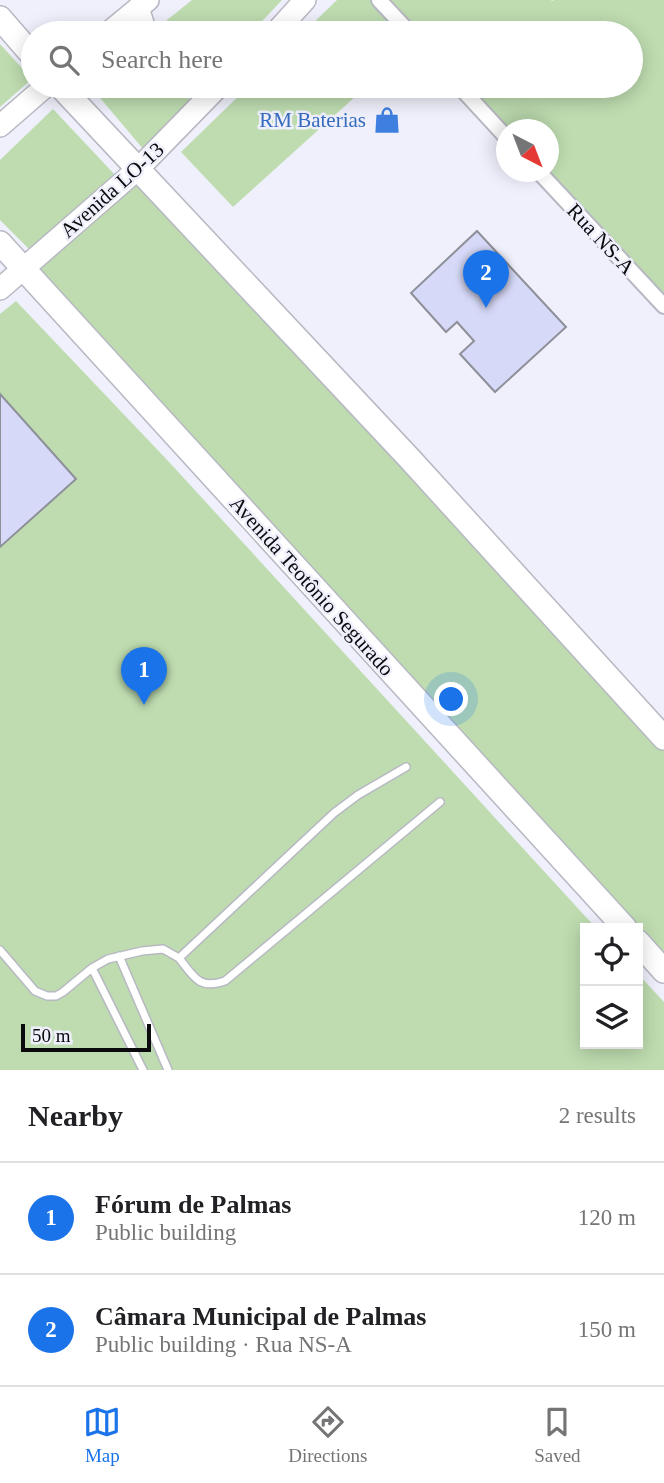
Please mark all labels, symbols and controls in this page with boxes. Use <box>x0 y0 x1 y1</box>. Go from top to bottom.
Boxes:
search box <box>21 21 643 98</box>
icon: search <box>45 41 83 79</box>
text: Search here <box>101 45 223 74</box>
shop icon: RM Baterias <box>372 105 402 135</box>
place label: RM Baterias <box>259 108 366 132</box>
north arrow <box>496 119 559 182</box>
street label: Avenida LO-13 <box>55 137 169 243</box>
street label: Rua NS-A <box>562 199 640 280</box>
pin: 2 <box>463 250 509 308</box>
street label: Avenida Teotônio Segurado <box>225 491 399 681</box>
pin: 1 <box>121 647 167 705</box>
your location <box>434 682 468 716</box>
map controls <box>580 923 643 1049</box>
button: locate <box>580 923 643 986</box>
button: layers <box>580 986 643 1049</box>
scale bar <box>21 1021 150 1053</box>
text: 50 m <box>32 1025 71 1046</box>
text: Nearby <box>28 1099 123 1132</box>
text: 2 results <box>559 1103 636 1128</box>
text: Fórum de Palmas <box>95 1190 291 1219</box>
text: 1 <box>45 1205 57 1230</box>
text: 120 m <box>578 1205 636 1230</box>
text: Public building <box>95 1220 236 1245</box>
text: Câmara Municipal de Palmas <box>95 1302 427 1331</box>
text: 2 <box>45 1317 57 1342</box>
text: 150 m <box>578 1317 636 1342</box>
text: Public building · Rua NS-A <box>95 1332 352 1357</box>
tab: Map <box>83 1403 121 1467</box>
tab: Directions <box>288 1403 367 1467</box>
tab: Saved <box>534 1403 581 1467</box>

